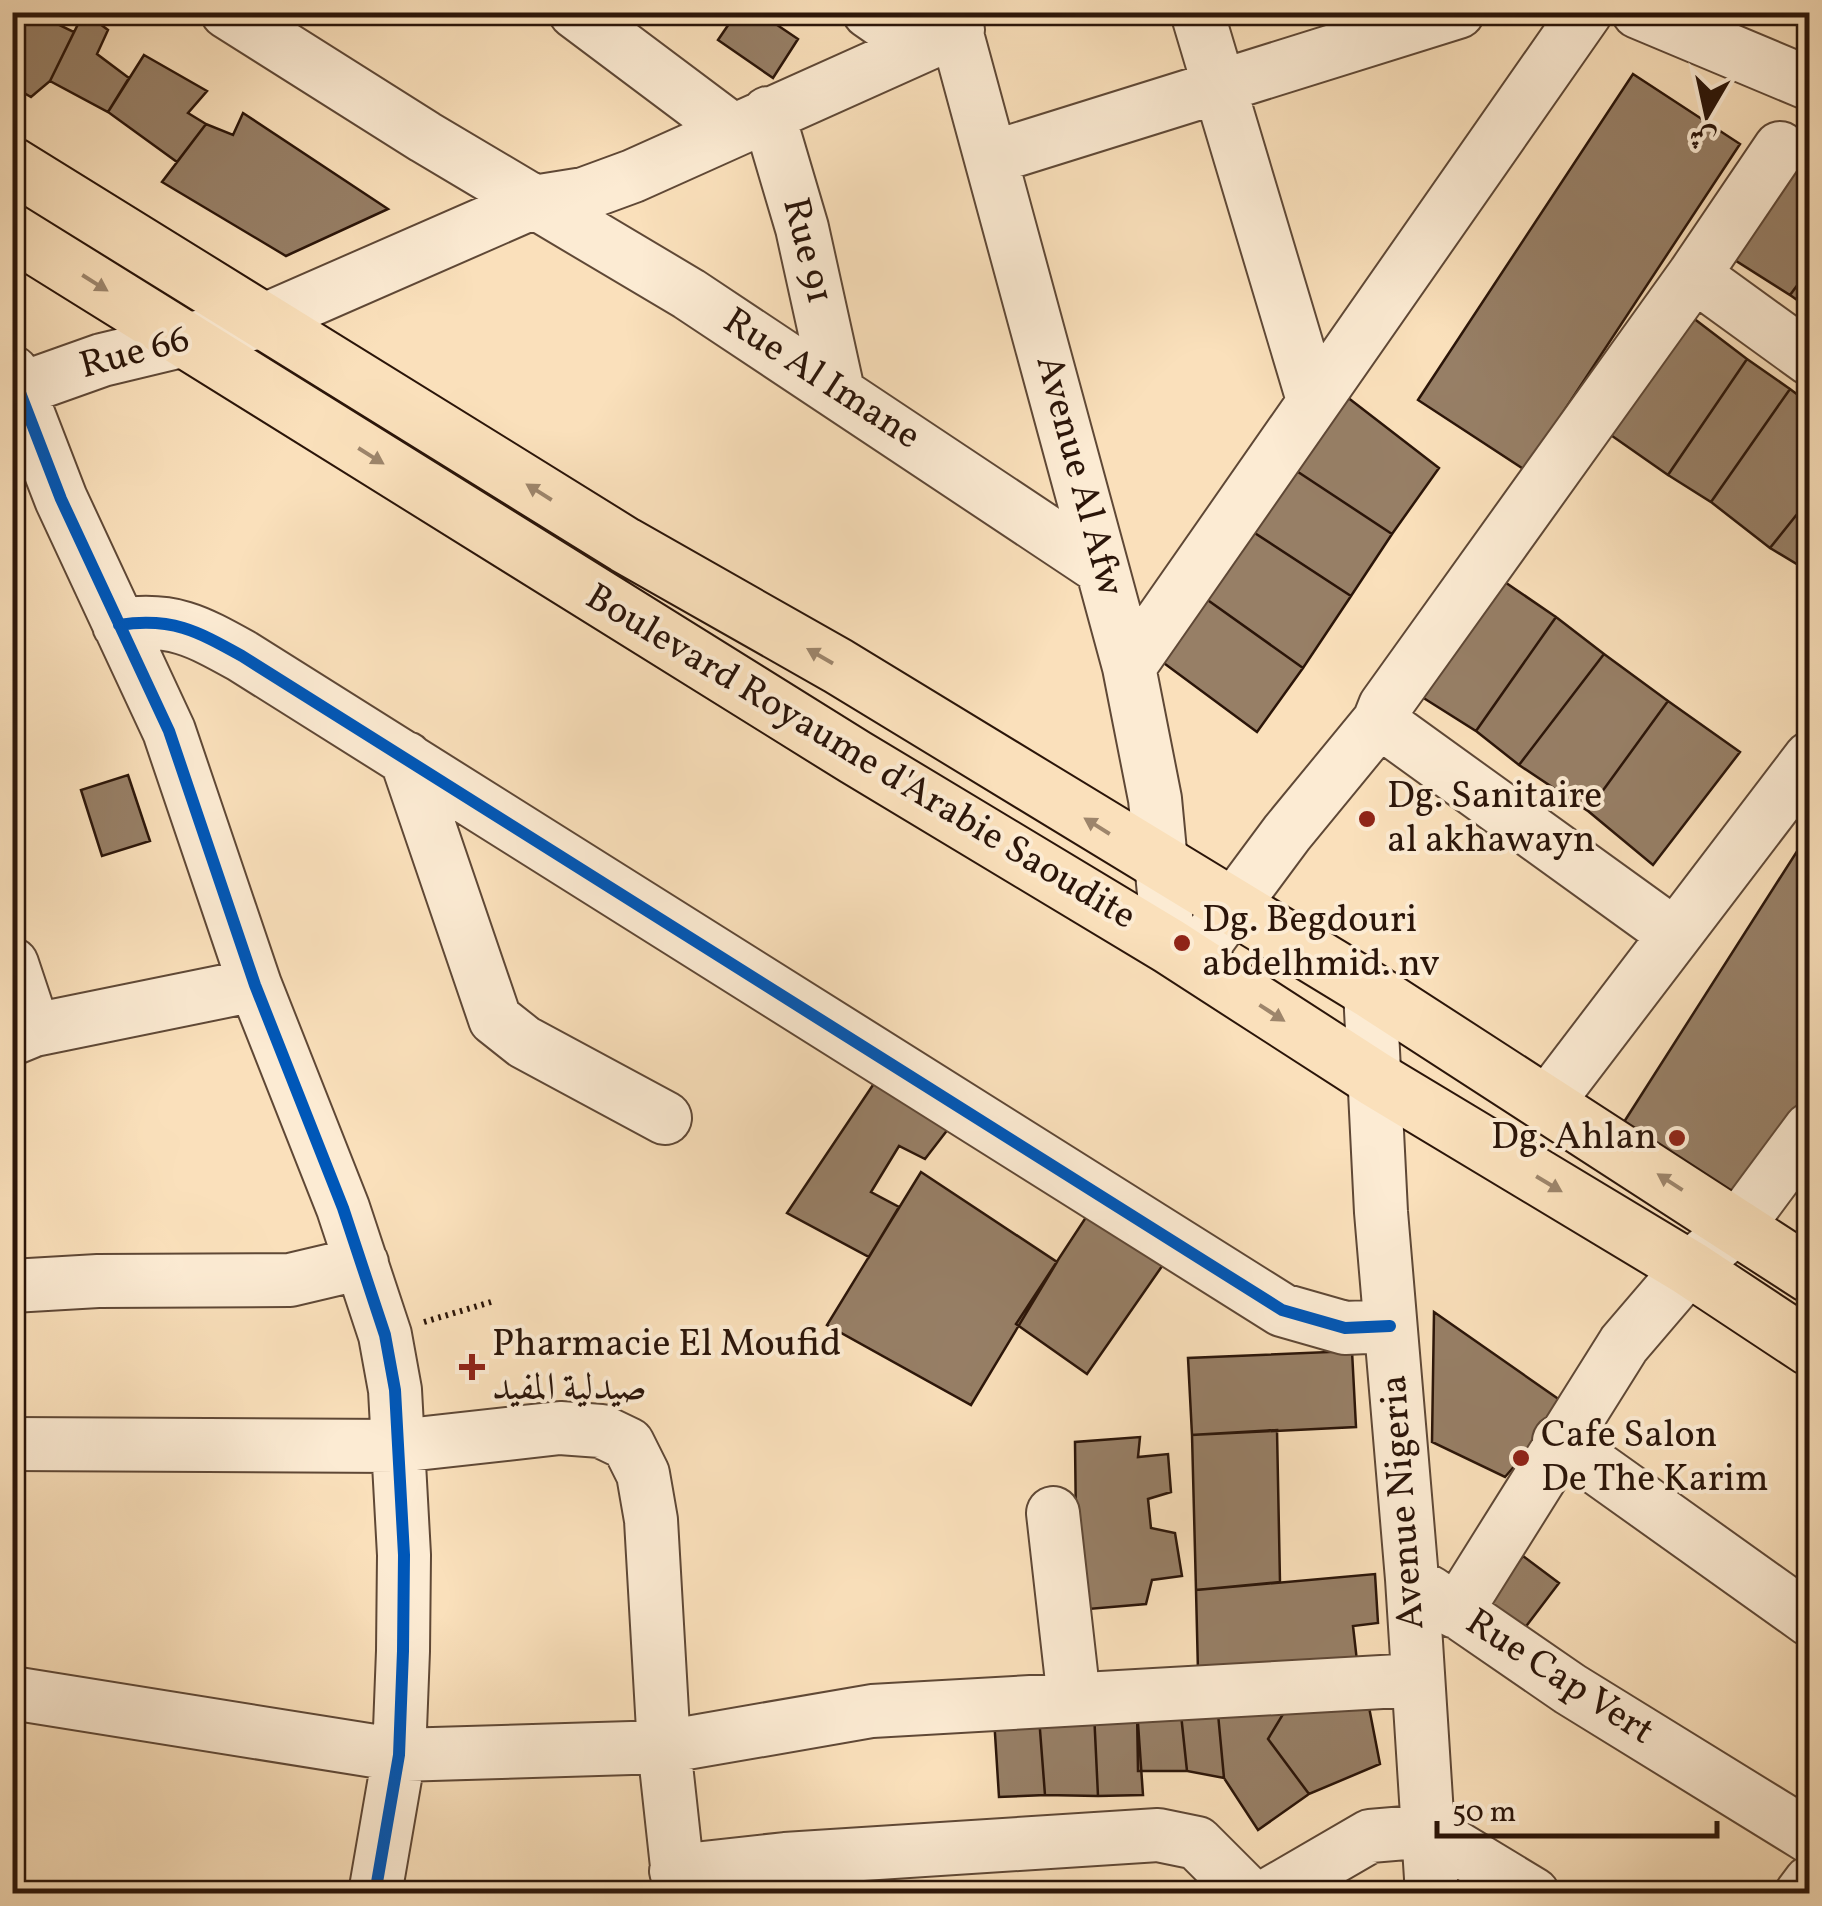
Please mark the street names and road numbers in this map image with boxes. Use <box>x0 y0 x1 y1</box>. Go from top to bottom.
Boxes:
street label: Rue 91 <box>767 192 845 310</box>
street label: Rue Al Imane <box>712 296 930 464</box>
street label: Rue 66 <box>74 314 196 394</box>
street label: Avenue Al Afw <box>1020 350 1136 602</box>
street label: Boulevard Royaume d'Arabie Saoudite <box>575 572 1145 944</box>
street label: Avenue Nigeria <box>1369 1373 1439 1631</box>
street label: Rue Cap Vert <box>1455 1597 1663 1759</box>

